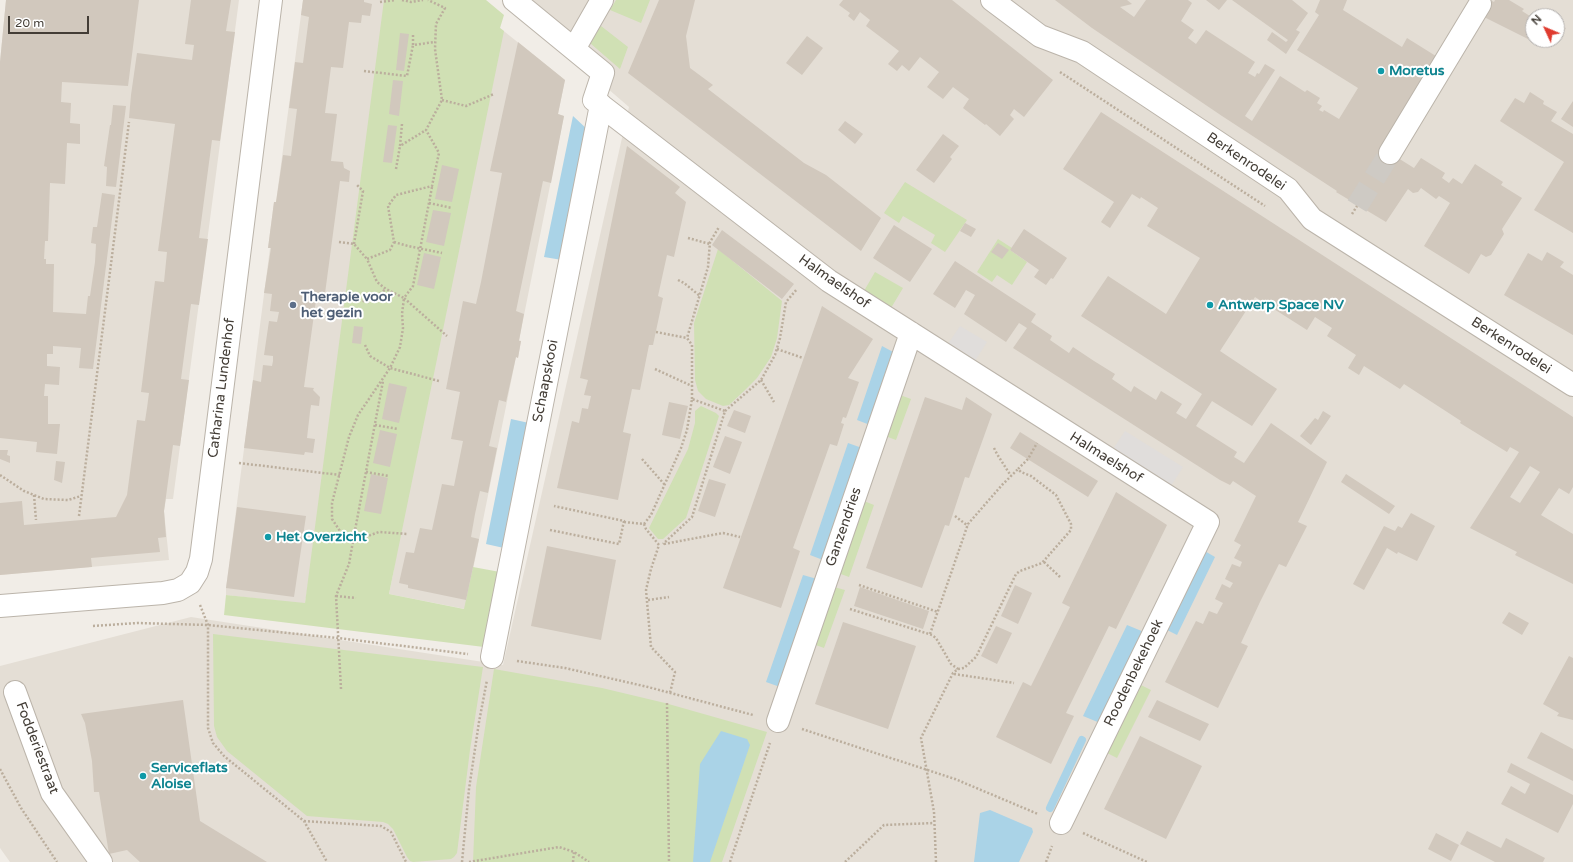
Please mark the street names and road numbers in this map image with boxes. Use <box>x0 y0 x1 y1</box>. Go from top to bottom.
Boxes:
street label: Berkenrodelei <box>1203 129 1289 195</box>
street label: Halmaelshof <box>795 251 873 313</box>
street label: Berkenrodelei <box>1468 314 1554 378</box>
street label: Catharina Lundenhof <box>205 317 239 459</box>
street label: Schaapskooi <box>530 338 562 424</box>
street label: Halmaelshof <box>1066 429 1146 487</box>
street label: Ganzendries <box>823 485 865 569</box>
street label: Roodenbekehoek <box>1101 617 1167 729</box>
street label: Fodderiestraat <box>12 700 62 796</box>

